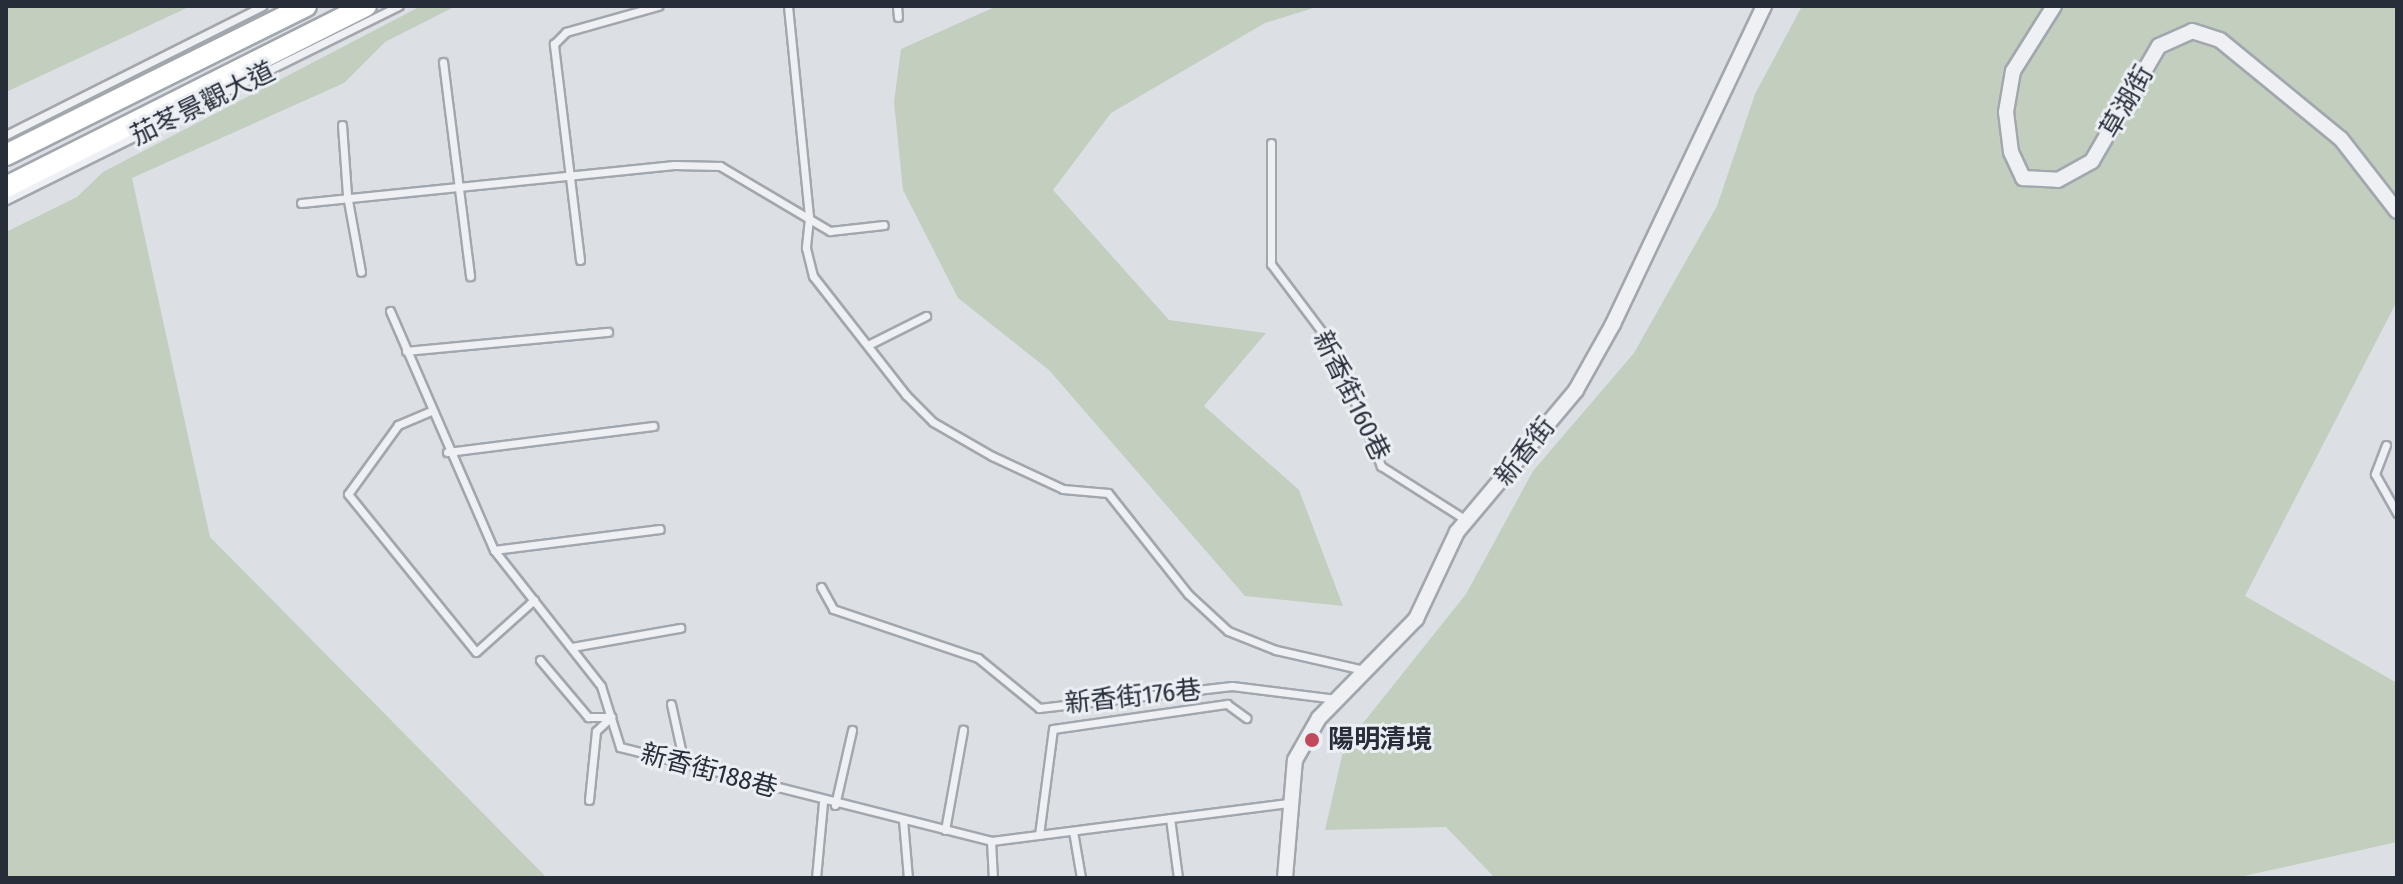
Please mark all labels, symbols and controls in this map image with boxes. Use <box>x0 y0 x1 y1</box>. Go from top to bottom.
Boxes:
street label: 茄苳景觀大道 <box>126 56 280 152</box>
street label: 草湖街 <box>2094 60 2160 144</box>
street label: 新香街160巷 <box>1306 326 1396 466</box>
street label: 新香街 <box>1488 412 1562 492</box>
street label: 新香街176巷 <box>1063 674 1203 720</box>
place label: 陽明清境 <box>1328 724 1432 756</box>
marker: 陽明清境 <box>1303 731 1321 749</box>
street label: 新香街188巷 <box>637 738 781 804</box>

